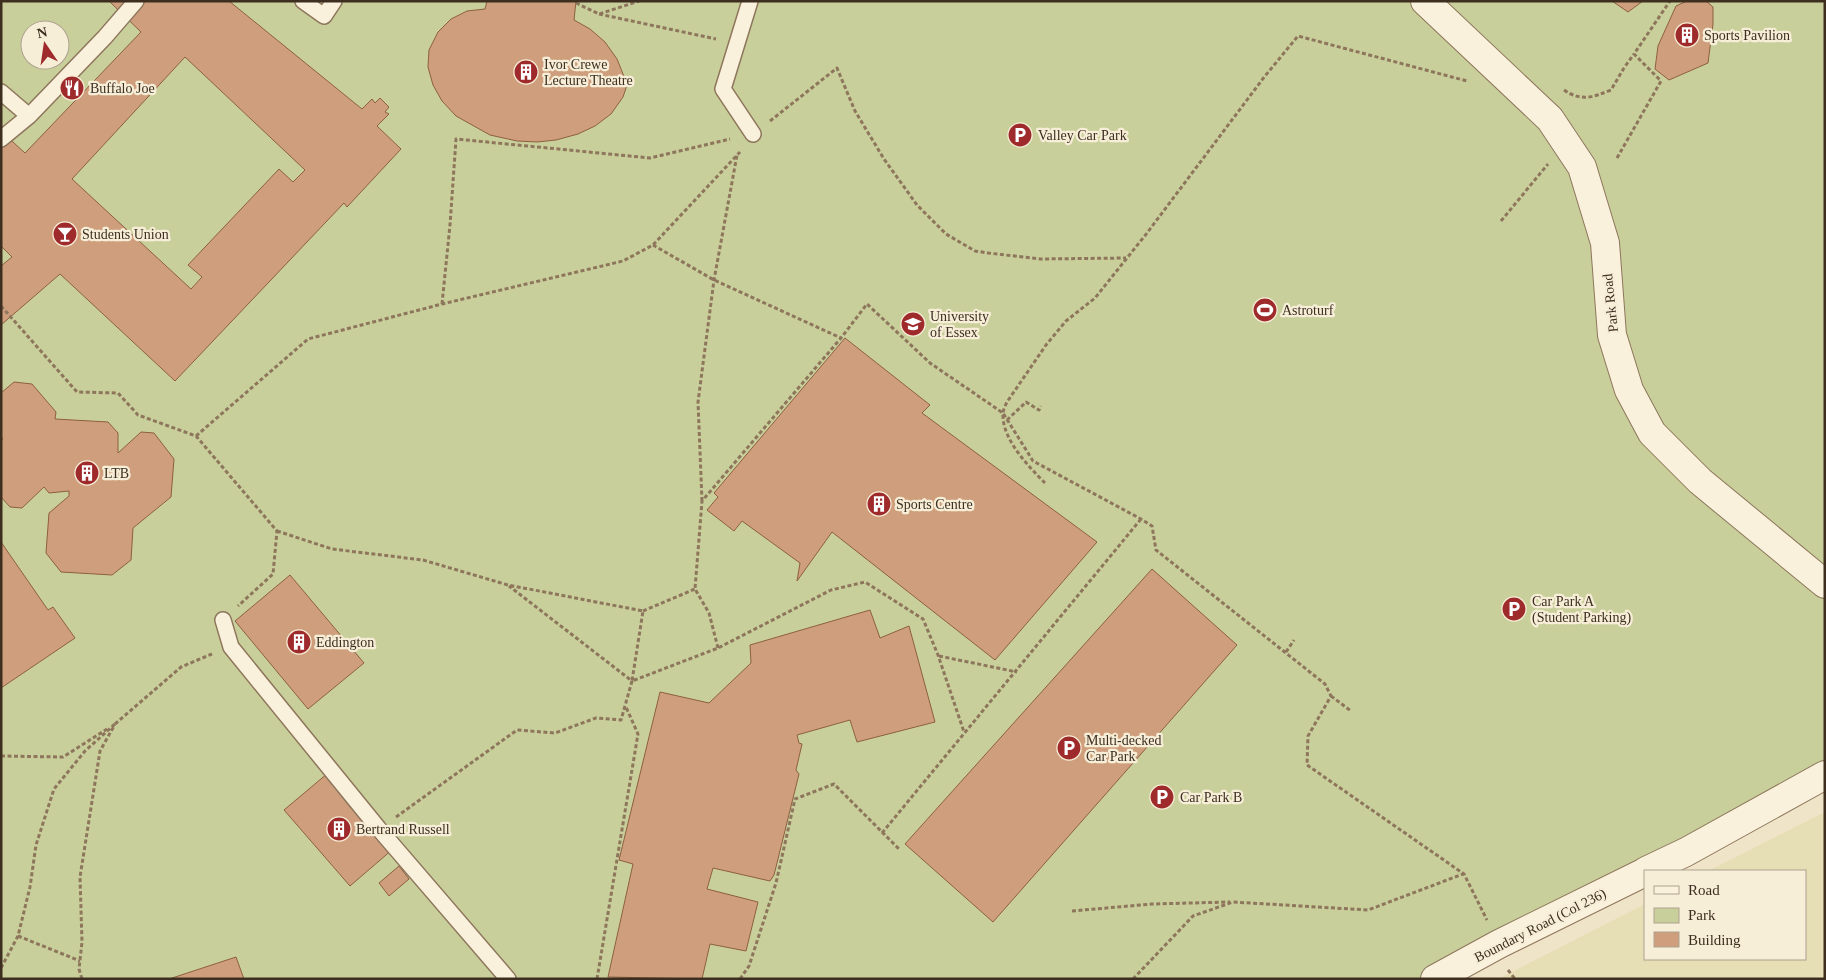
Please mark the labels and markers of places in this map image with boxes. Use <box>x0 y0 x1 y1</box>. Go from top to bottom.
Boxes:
building icon: Sports Pavilion <box>1674 22 1700 48</box>
place label: Sports Pavilion <box>1704 28 1790 43</box>
place label: Ivor Crewe Lecture Theatre <box>544 57 633 88</box>
building icon: Ivor Crewe Lecture Theatre <box>513 59 539 85</box>
restaurant icon: Buffalo Joe <box>59 75 85 101</box>
place label: Buffalo Joe <box>90 81 155 96</box>
parking icon: Valley Car Park <box>1007 122 1033 148</box>
place label: Valley Car Park <box>1038 128 1127 143</box>
bar icon: Students Union <box>52 221 78 247</box>
place label: Students Union <box>82 227 169 242</box>
sports icon: Astroturf <box>1252 297 1278 323</box>
place label: Astroturf <box>1282 303 1334 318</box>
place label: University of Essex <box>930 309 989 340</box>
school or university icon: University of Essex <box>900 311 926 337</box>
building icon: LTB <box>74 460 100 486</box>
place label: LTB <box>104 466 129 481</box>
building icon: Sports Centre <box>866 491 892 517</box>
place label: Sports Centre <box>896 497 973 512</box>
place label: Car Park A (Student Parking) <box>1532 594 1631 626</box>
parking icon: Car Park A (Student Parking) <box>1501 596 1527 622</box>
building icon: Eddington <box>286 629 312 655</box>
place label: Eddington <box>316 635 374 650</box>
place label: Multi-decked Car Park <box>1086 733 1161 764</box>
parking icon: Multi-decked Car Park <box>1056 735 1082 761</box>
parking icon: Car Park B <box>1149 784 1175 810</box>
place label: Car Park B <box>1180 790 1242 805</box>
building icon: Bertrand Russell <box>326 816 352 842</box>
place label: Bertrand Russell <box>356 822 450 837</box>

